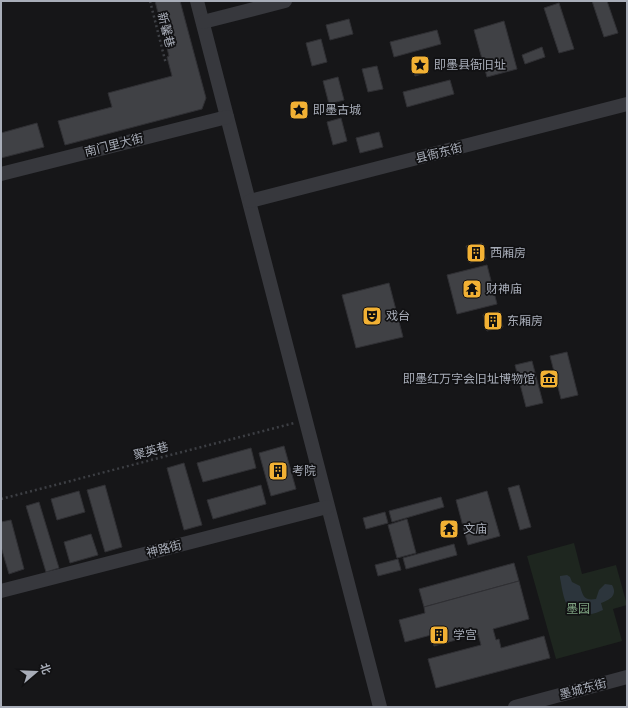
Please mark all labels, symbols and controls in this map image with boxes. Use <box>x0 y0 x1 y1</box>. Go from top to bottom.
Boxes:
street label: 新馨巷 <box>154 11 178 49</box>
place icon: 即墨县衙旧址 <box>409 54 431 76</box>
place label: 即墨县衙旧址 <box>434 57 506 73</box>
place icon: 即墨古城 <box>288 99 310 121</box>
place label: 即墨古城 <box>313 102 361 118</box>
street label: 南门里大街 <box>83 130 145 160</box>
street label: 县衙东街 <box>414 139 464 167</box>
building icon: 西厢房 <box>465 242 487 264</box>
place label: 西厢房 <box>490 245 526 261</box>
temple icon: 财神庙 <box>461 278 483 300</box>
place label: 财神庙 <box>486 281 522 297</box>
theatre icon: 戏台 <box>361 305 383 327</box>
place label: 戏台 <box>386 308 410 324</box>
building icon: 东厢房 <box>482 310 504 332</box>
place label: 东厢房 <box>507 313 543 329</box>
museum icon: 即墨红万字会旧址博物馆 <box>538 368 560 390</box>
place label: 即墨红万字会旧址博物馆 <box>403 371 535 387</box>
street label: 聚英巷 <box>132 439 170 463</box>
building icon: 考院 <box>267 460 289 482</box>
place label: 考院 <box>292 463 316 479</box>
temple icon: 文庙 <box>438 518 460 540</box>
place label: 文庙 <box>463 521 487 537</box>
street label: 神路街 <box>145 537 183 561</box>
park label: 墨园 <box>566 601 590 617</box>
building icon: 学宫 <box>428 624 450 646</box>
place label: 学宫 <box>453 627 477 643</box>
north arrow <box>16 652 56 692</box>
text: 北 <box>37 661 54 676</box>
street label: 墨城东街 <box>558 675 608 703</box>

